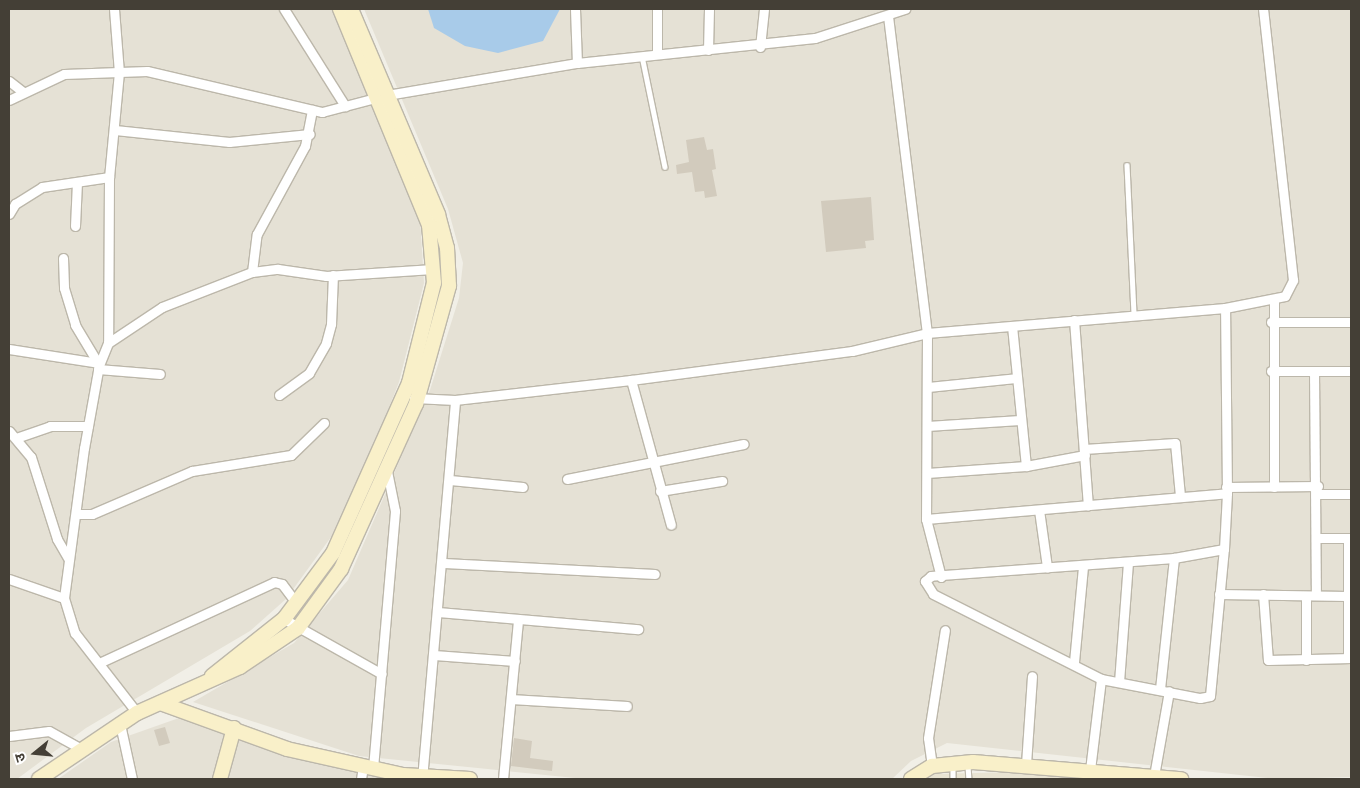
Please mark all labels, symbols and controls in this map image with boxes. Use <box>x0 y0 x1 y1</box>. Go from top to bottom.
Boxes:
north arrow <box>10 728 60 778</box>
text: उ <box>11 751 30 764</box>

